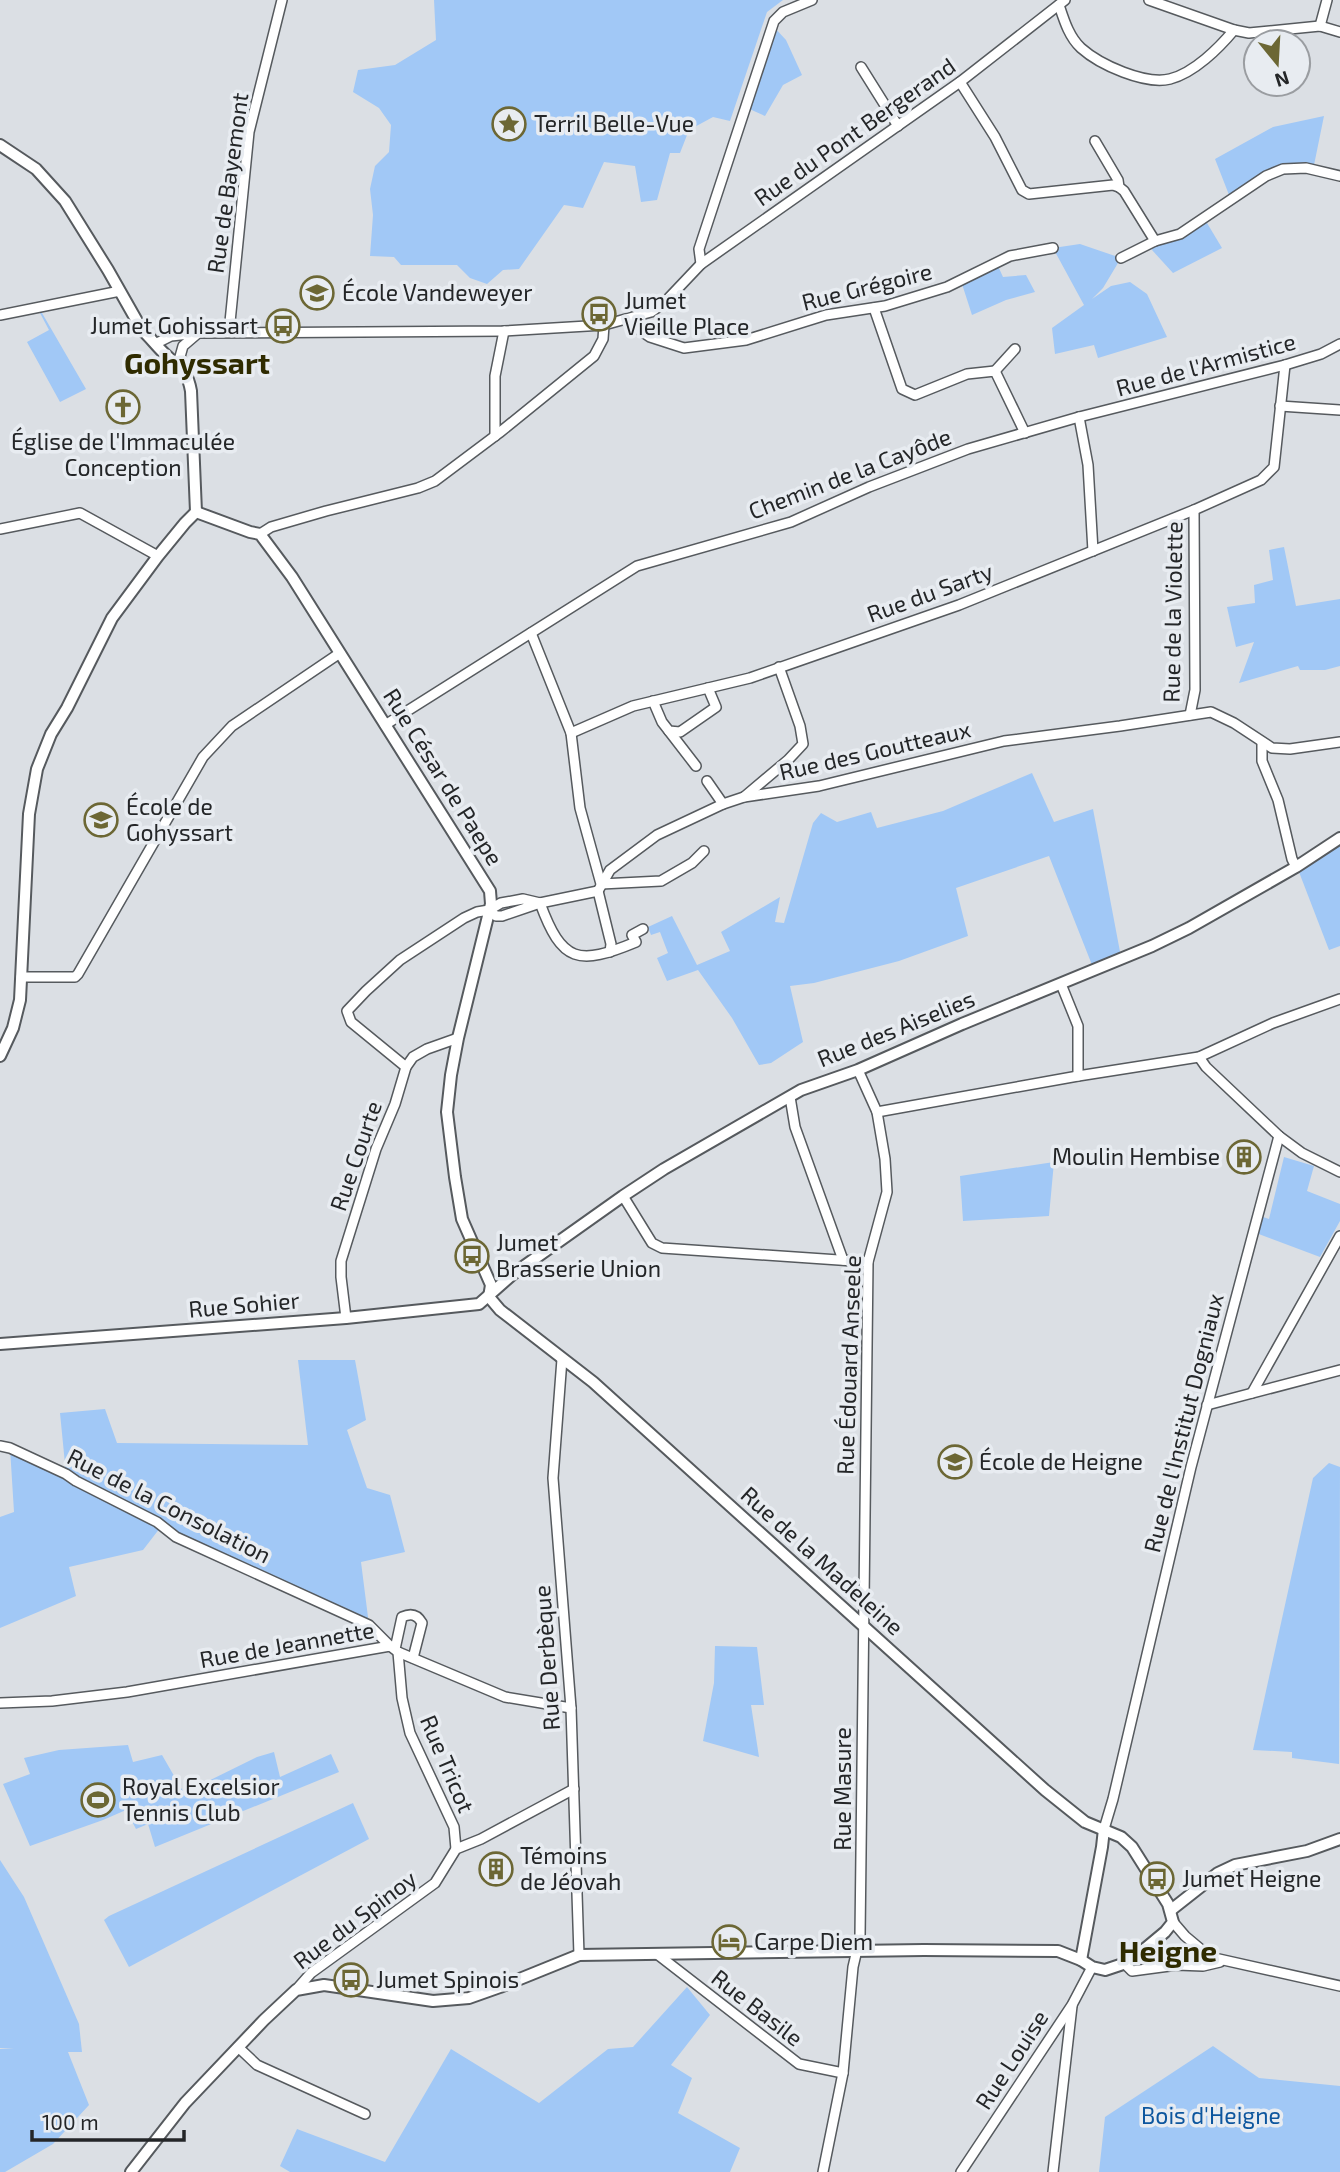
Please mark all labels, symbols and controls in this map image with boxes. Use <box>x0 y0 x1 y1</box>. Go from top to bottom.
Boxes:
north arrow <box>1242 28 1312 98</box>
street label: Rue du Pont Bergerand <box>748 51 960 211</box>
text: N <box>1272 67 1292 93</box>
street label: Rue de Bayemont <box>200 91 254 275</box>
place icon: Terril Belle-Vue <box>490 105 528 143</box>
place label: Terril Belle-Vue <box>534 109 694 137</box>
street label: Rue Grégoire <box>799 256 935 316</box>
school or university icon: École Vandeweyer <box>298 274 336 312</box>
place label: École Vandeweyer <box>342 278 532 306</box>
place label: Jumet Vieille Place <box>624 286 749 340</box>
bus stop icon: Jumet Vieille Place <box>580 295 618 333</box>
bus stop icon: Jumet Gohissart <box>264 307 302 345</box>
place label: Jumet Gohissart <box>90 311 258 339</box>
street label: Rue de l'Armistice <box>1113 327 1299 401</box>
district label: Gohyssart <box>124 344 270 381</box>
church icon: Église de l'Immaculée Conception <box>104 388 142 426</box>
street label: Chemin de la Cayôde <box>744 422 955 525</box>
place label: Église de l'Immaculée Conception <box>11 427 235 481</box>
street label: Rue de la Violette <box>1156 521 1188 703</box>
street label: Rue du Sarty <box>863 556 996 628</box>
street label: Rue César de Paepe <box>378 683 510 870</box>
street label: Rue des Goutteaux <box>776 714 973 786</box>
place label: École de Gohyssart <box>126 792 233 846</box>
school or university icon: École de Gohyssart <box>82 801 120 839</box>
street label: Rue des Aiselies <box>813 984 978 1072</box>
street label: Rue Courte <box>323 1097 387 1214</box>
building icon: Moulin Hembise <box>1225 1138 1263 1176</box>
place label: Moulin Hembise <box>1052 1142 1220 1170</box>
place label: Jumet Brasserie Union <box>496 1228 661 1282</box>
bus stop icon: Jumet Brasserie Union <box>453 1237 491 1275</box>
street label: Rue Édouard Anseele <box>830 1255 866 1475</box>
street label: Rue Sohier <box>187 1285 301 1323</box>
street label: Rue de l'Institut Dogniaux <box>1137 1290 1229 1555</box>
street label: Rue de la Consolation <box>63 1442 276 1569</box>
school or university icon: École de Heigne <box>936 1443 974 1481</box>
place label: École de Heigne <box>979 1447 1143 1475</box>
street label: Rue de la Madeleine <box>736 1480 910 1641</box>
street label: Rue Derbèque <box>527 1584 565 1732</box>
street label: Rue de Jeannette <box>197 1615 376 1673</box>
street label: Rue Tricot <box>415 1711 481 1817</box>
street label: Rue Masure <box>828 1727 856 1851</box>
place label: Royal Excelsior Tennis Club <box>122 1772 280 1826</box>
sports icon: Royal Excelsior Tennis Club <box>79 1781 117 1819</box>
place label: Témoins de Jéovah <box>520 1841 621 1895</box>
building icon: Témoins de Jéovah <box>477 1850 515 1888</box>
bus stop icon: Jumet Heigne <box>1138 1860 1176 1898</box>
street label: Rue du Spinoy <box>287 1864 421 1975</box>
place label: Jumet Heigne <box>1182 1864 1321 1892</box>
hotel icon: Carpe Diem <box>710 1923 748 1961</box>
place label: Carpe Diem <box>754 1927 873 1955</box>
district label: Heigne <box>1119 1932 1217 1968</box>
bus stop icon: Jumet Spinois <box>332 1961 370 1999</box>
street label: Rue Basile <box>706 1963 809 2052</box>
place label: Jumet Spinois <box>376 1965 519 1993</box>
street label: Rue Louise <box>969 2005 1054 2114</box>
scale bar <box>32 2098 184 2142</box>
park label: Bois d'Heigne <box>1141 2101 1281 2129</box>
text: 100 m <box>42 2109 99 2134</box>

